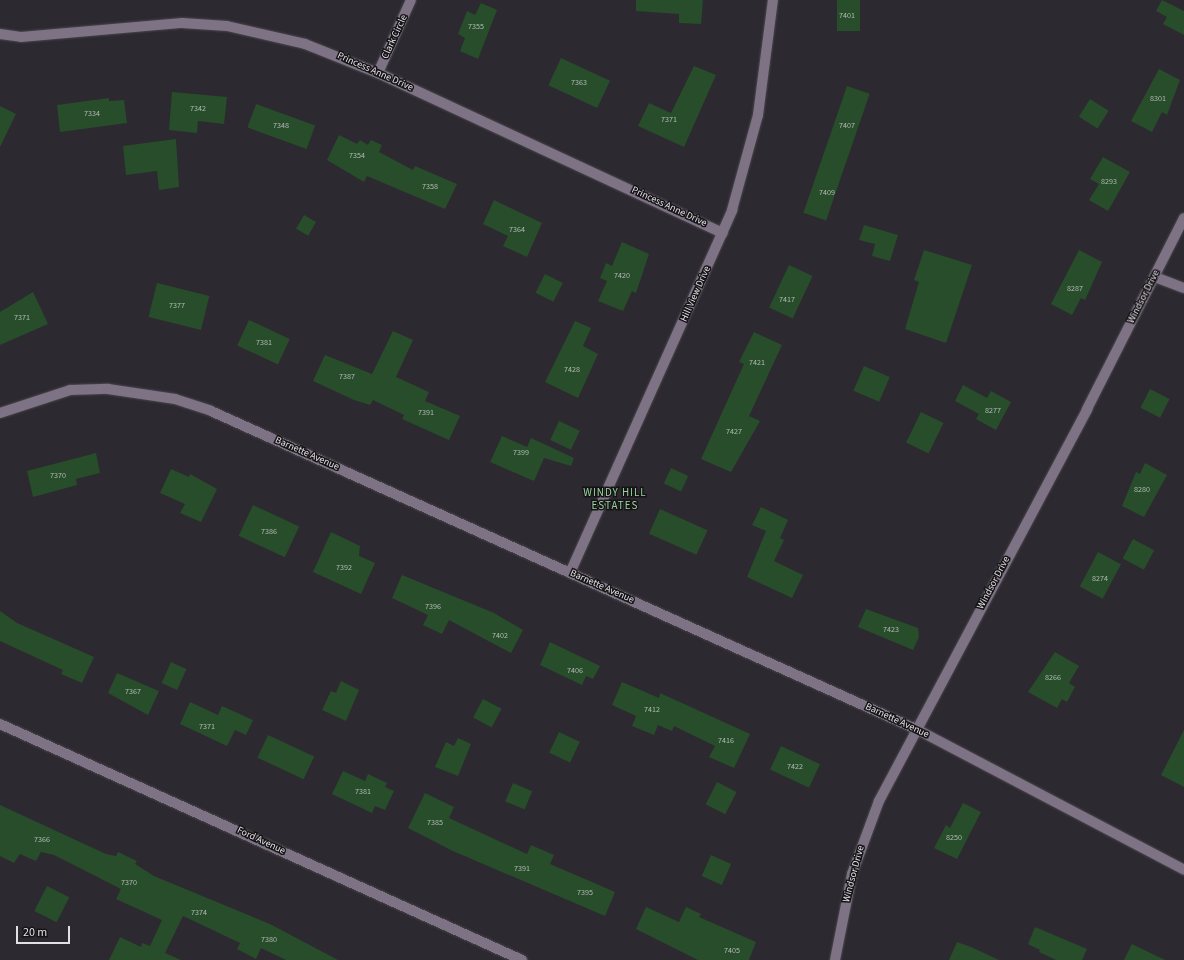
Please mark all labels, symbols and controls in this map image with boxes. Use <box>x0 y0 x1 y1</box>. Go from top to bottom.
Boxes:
house number: 7401 <box>839 11 855 21</box>
street label: Clark Circle <box>380 13 410 61</box>
house number: 7355 <box>468 22 484 32</box>
street label: Princess Anne Drive <box>335 50 415 94</box>
house number: 7363 <box>571 78 587 88</box>
house number: 8301 <box>1150 94 1166 104</box>
house number: 7342 <box>190 104 206 114</box>
house number: 7334 <box>84 109 100 119</box>
house number: 7371 <box>661 115 677 125</box>
house number: 7348 <box>273 121 289 131</box>
house number: 7407 <box>839 121 855 131</box>
house number: 7354 <box>349 151 365 161</box>
house number: 8293 <box>1101 177 1117 187</box>
house number: 7358 <box>422 182 438 192</box>
street label: Princess Anne Drive <box>629 184 709 230</box>
house number: 7409 <box>819 188 835 198</box>
house number: 7364 <box>509 225 525 235</box>
street label: Hill View Drive <box>678 264 714 324</box>
street label: Windsor Drive <box>1125 268 1163 326</box>
house number: 7420 <box>614 271 630 281</box>
house number: 8287 <box>1067 284 1083 294</box>
house number: 7417 <box>779 295 795 305</box>
house number: 7377 <box>169 301 185 311</box>
house number: 7371 <box>14 313 30 323</box>
house number: 7381 <box>256 338 272 348</box>
house number: 7421 <box>749 358 765 368</box>
house number: 7428 <box>564 365 580 375</box>
house number: 7387 <box>339 372 355 382</box>
house number: 8277 <box>985 406 1001 416</box>
house number: 7391 <box>418 408 434 418</box>
house number: 7427 <box>726 427 742 437</box>
street label: Barnette Avenue <box>273 435 341 473</box>
house number: 7399 <box>513 448 529 458</box>
house number: 7370 <box>50 471 66 481</box>
house number: 8280 <box>1134 485 1150 495</box>
district label: WINDY HILL ESTATES <box>583 487 647 513</box>
house number: 7386 <box>261 527 277 537</box>
street label: Windsor Drive <box>975 555 1013 611</box>
house number: 7392 <box>336 563 352 573</box>
street label: Barnette Avenue <box>568 568 636 606</box>
house number: 8274 <box>1092 574 1108 584</box>
house number: 7396 <box>425 602 441 612</box>
house number: 7423 <box>883 625 899 635</box>
house number: 7402 <box>492 631 508 641</box>
house number: 7406 <box>567 666 583 676</box>
house number: 8266 <box>1045 673 1061 683</box>
house number: 7367 <box>125 687 141 697</box>
street label: Barnette Avenue <box>863 701 931 741</box>
house number: 7412 <box>644 705 660 715</box>
house number: 7371 <box>199 722 215 732</box>
house number: 7416 <box>718 736 734 746</box>
house number: 7422 <box>787 762 803 772</box>
house number: 7381 <box>355 787 371 797</box>
house number: 7385 <box>427 818 443 828</box>
street label: Ford Avenue <box>235 825 287 857</box>
house number: 8250 <box>946 833 962 843</box>
house number: 7366 <box>34 835 50 845</box>
street label: Windsor Drive <box>841 844 867 904</box>
house number: 7391 <box>514 864 530 874</box>
house number: 7370 <box>121 878 137 888</box>
house number: 7395 <box>577 888 593 898</box>
house number: 7374 <box>191 908 207 918</box>
scale bar <box>18 918 72 944</box>
text: 20 m <box>23 924 47 941</box>
house number: 7380 <box>261 935 277 945</box>
house number: 7405 <box>724 946 740 956</box>

